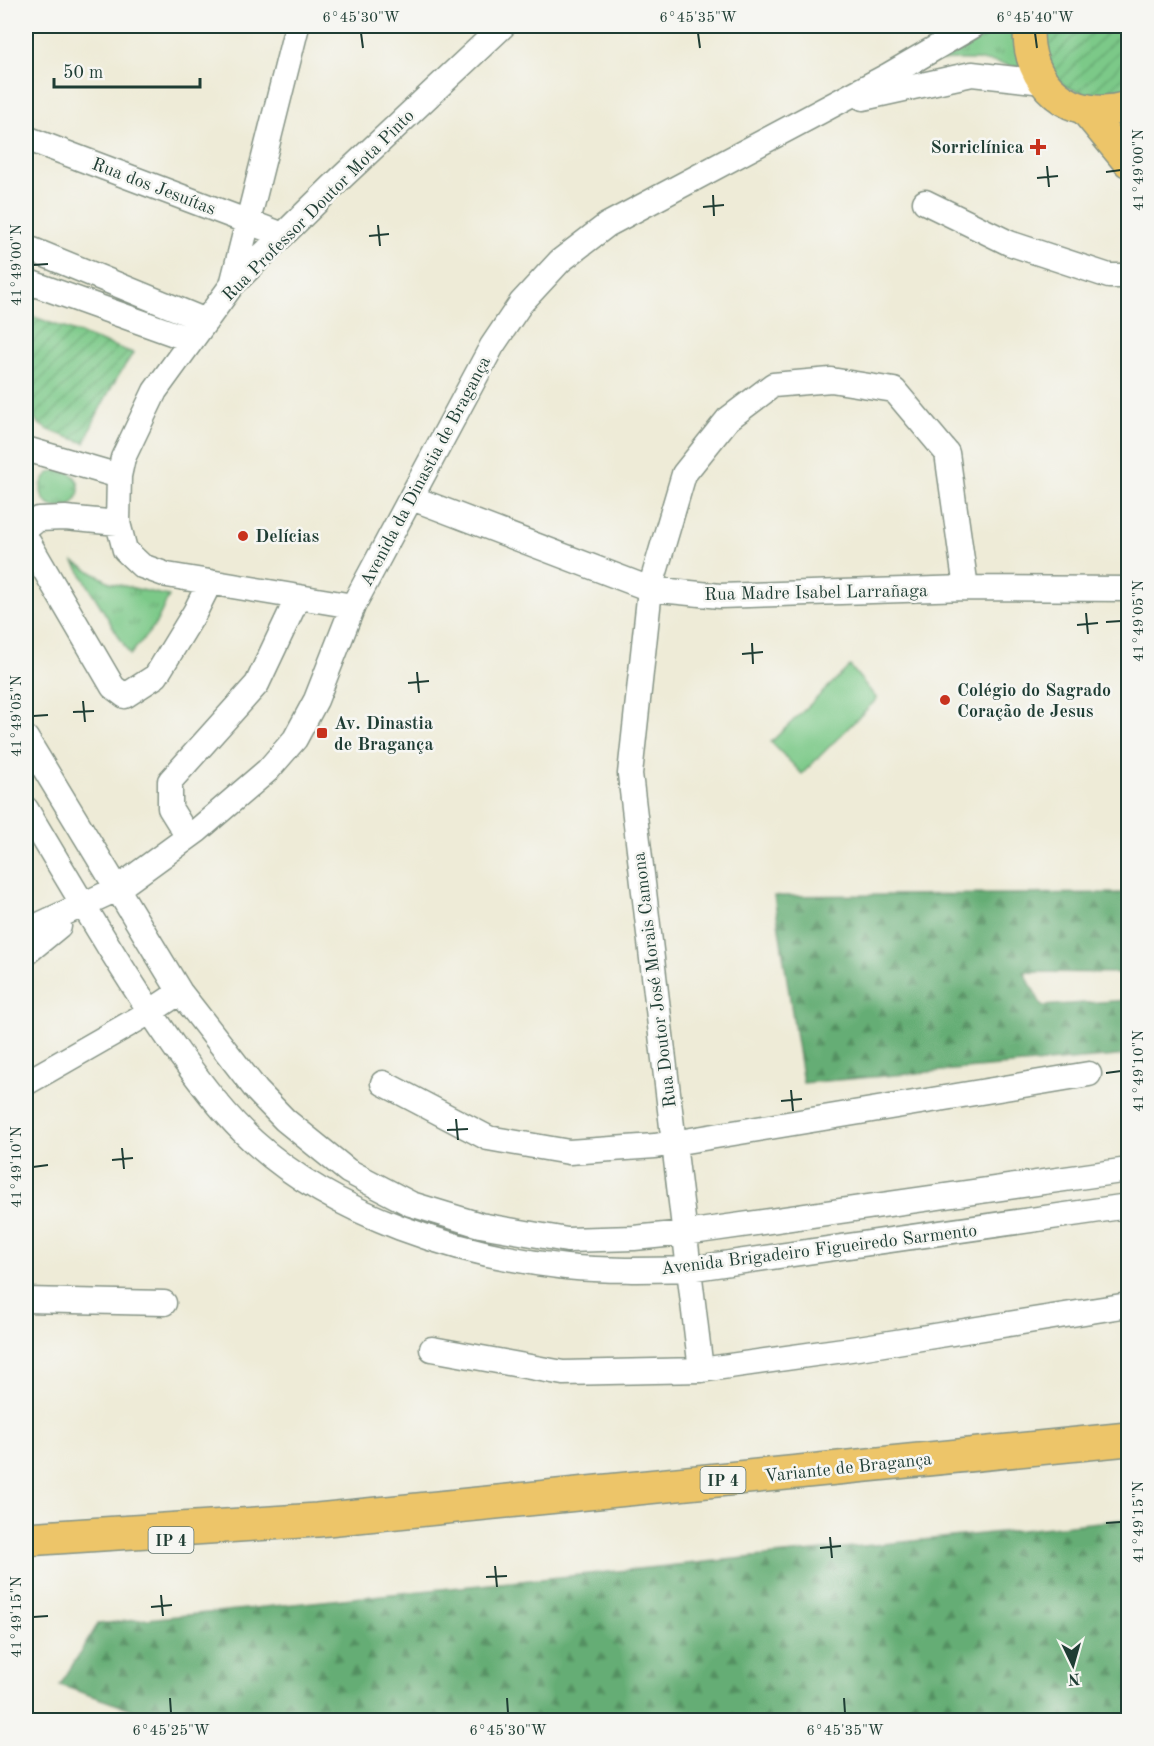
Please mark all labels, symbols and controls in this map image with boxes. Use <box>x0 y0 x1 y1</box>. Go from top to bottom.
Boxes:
text: 6°45'30"W <box>322 11 400 26</box>
text: 6°45'35"W <box>659 11 737 26</box>
text: 6°45'40"W <box>996 11 1074 26</box>
scale bar <box>54 51 200 89</box>
text: 50 m <box>63 64 103 82</box>
street label: Rua Professor Doutor Mota Pinto <box>219 106 418 305</box>
text: 41°49'00"N <box>1132 129 1147 211</box>
marker: Sorriclínica <box>1029 138 1047 156</box>
place label: Sorriclínica <box>931 139 1024 157</box>
street label: Rua dos Jesuítas <box>89 155 218 219</box>
text: 41°49'00"N <box>10 224 25 306</box>
street label: Avenida da Dinastia de Bragança <box>357 353 494 589</box>
place label: Delícias <box>255 528 319 546</box>
marker: Delícias <box>236 529 250 543</box>
text: 41°49'05"N <box>1132 580 1147 662</box>
street label: Rua Madre Isabel Larrañaga <box>704 582 928 604</box>
text: 41°49'05"N <box>10 675 25 757</box>
place label: Colégio do Sagrado Coração de Jesus <box>957 682 1111 721</box>
marker: Colégio do Sagrado Coração de Jesus <box>938 693 952 707</box>
place label: Av. Dinastia de Bragança <box>334 715 434 754</box>
marker: Av. Dinastia de Bragança <box>315 726 329 740</box>
street label: Rua Doutor José Morais Camona <box>630 851 680 1109</box>
text: 41°49'10"N <box>1132 1030 1147 1112</box>
text: 41°49'10"N <box>10 1126 25 1208</box>
street label: Avenida Brigadeiro Figueiredo Sarmento <box>660 1222 978 1278</box>
street label: Variante de Bragança <box>763 1450 933 1486</box>
road number: IP 4 <box>700 1467 746 1493</box>
text: 41°49'15"N <box>1132 1481 1147 1563</box>
road number: IP 4 <box>148 1527 194 1553</box>
text: 41°49'15"N <box>10 1576 25 1658</box>
north arrow <box>1043 1635 1103 1695</box>
text: N <box>1067 1669 1081 1687</box>
text: 6°45'25"W <box>132 1724 210 1739</box>
text: 6°45'30"W <box>469 1724 547 1739</box>
text: 6°45'35"W <box>806 1724 884 1739</box>

